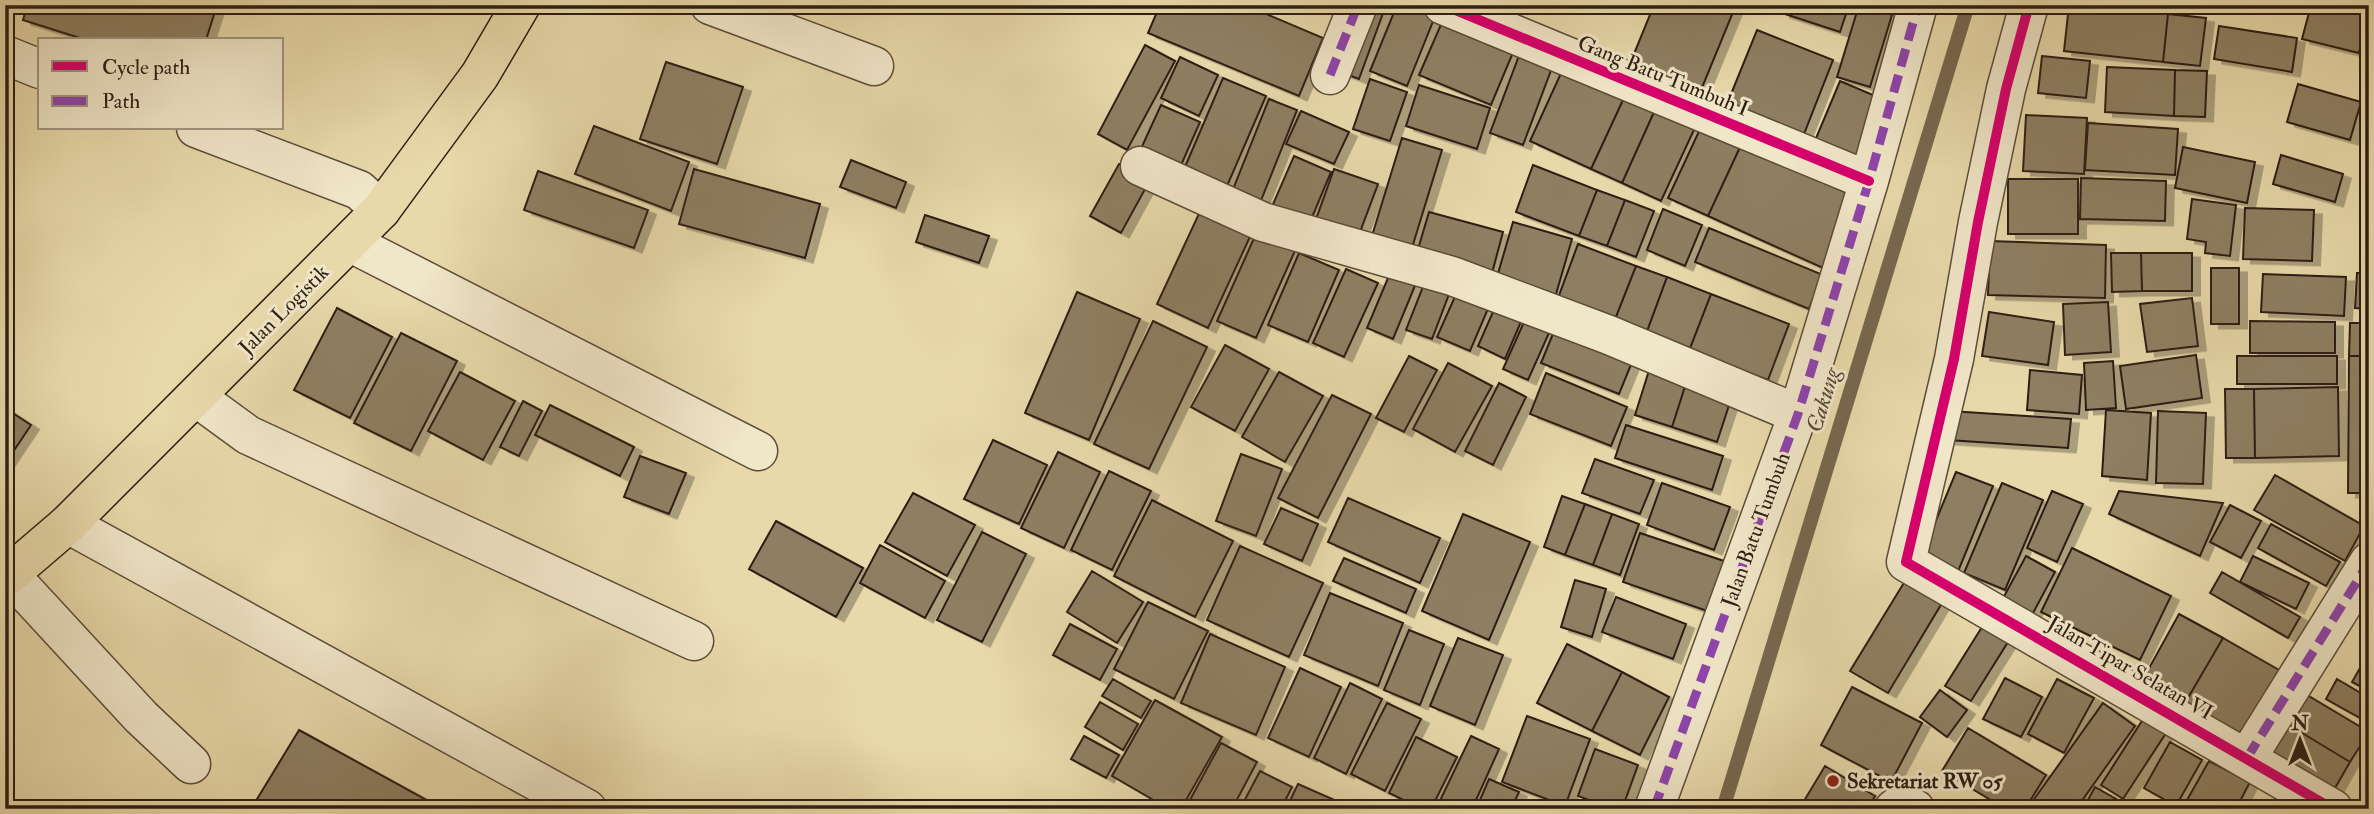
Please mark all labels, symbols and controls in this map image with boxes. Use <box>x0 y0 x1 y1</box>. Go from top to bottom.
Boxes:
street label: Gang Batu Tumbuh I <box>1574 29 1752 123</box>
legend <box>38 38 284 130</box>
text: Cycle path <box>102 54 190 81</box>
text: Path <box>102 88 140 115</box>
street label: Jalan Logistik <box>232 259 335 362</box>
water label: Cakung <box>1799 363 1847 436</box>
street label: Jalan Batu Tumbuh <box>1715 449 1797 612</box>
street label: Jalan Tipar Selatan VI <box>2042 609 2218 726</box>
north arrow <box>2266 706 2336 776</box>
text: N <box>2290 712 2309 736</box>
place label: Sekretariat RW 05 <box>1847 768 2003 795</box>
marker: Sekretariat RW 05 <box>1825 773 1841 789</box>

